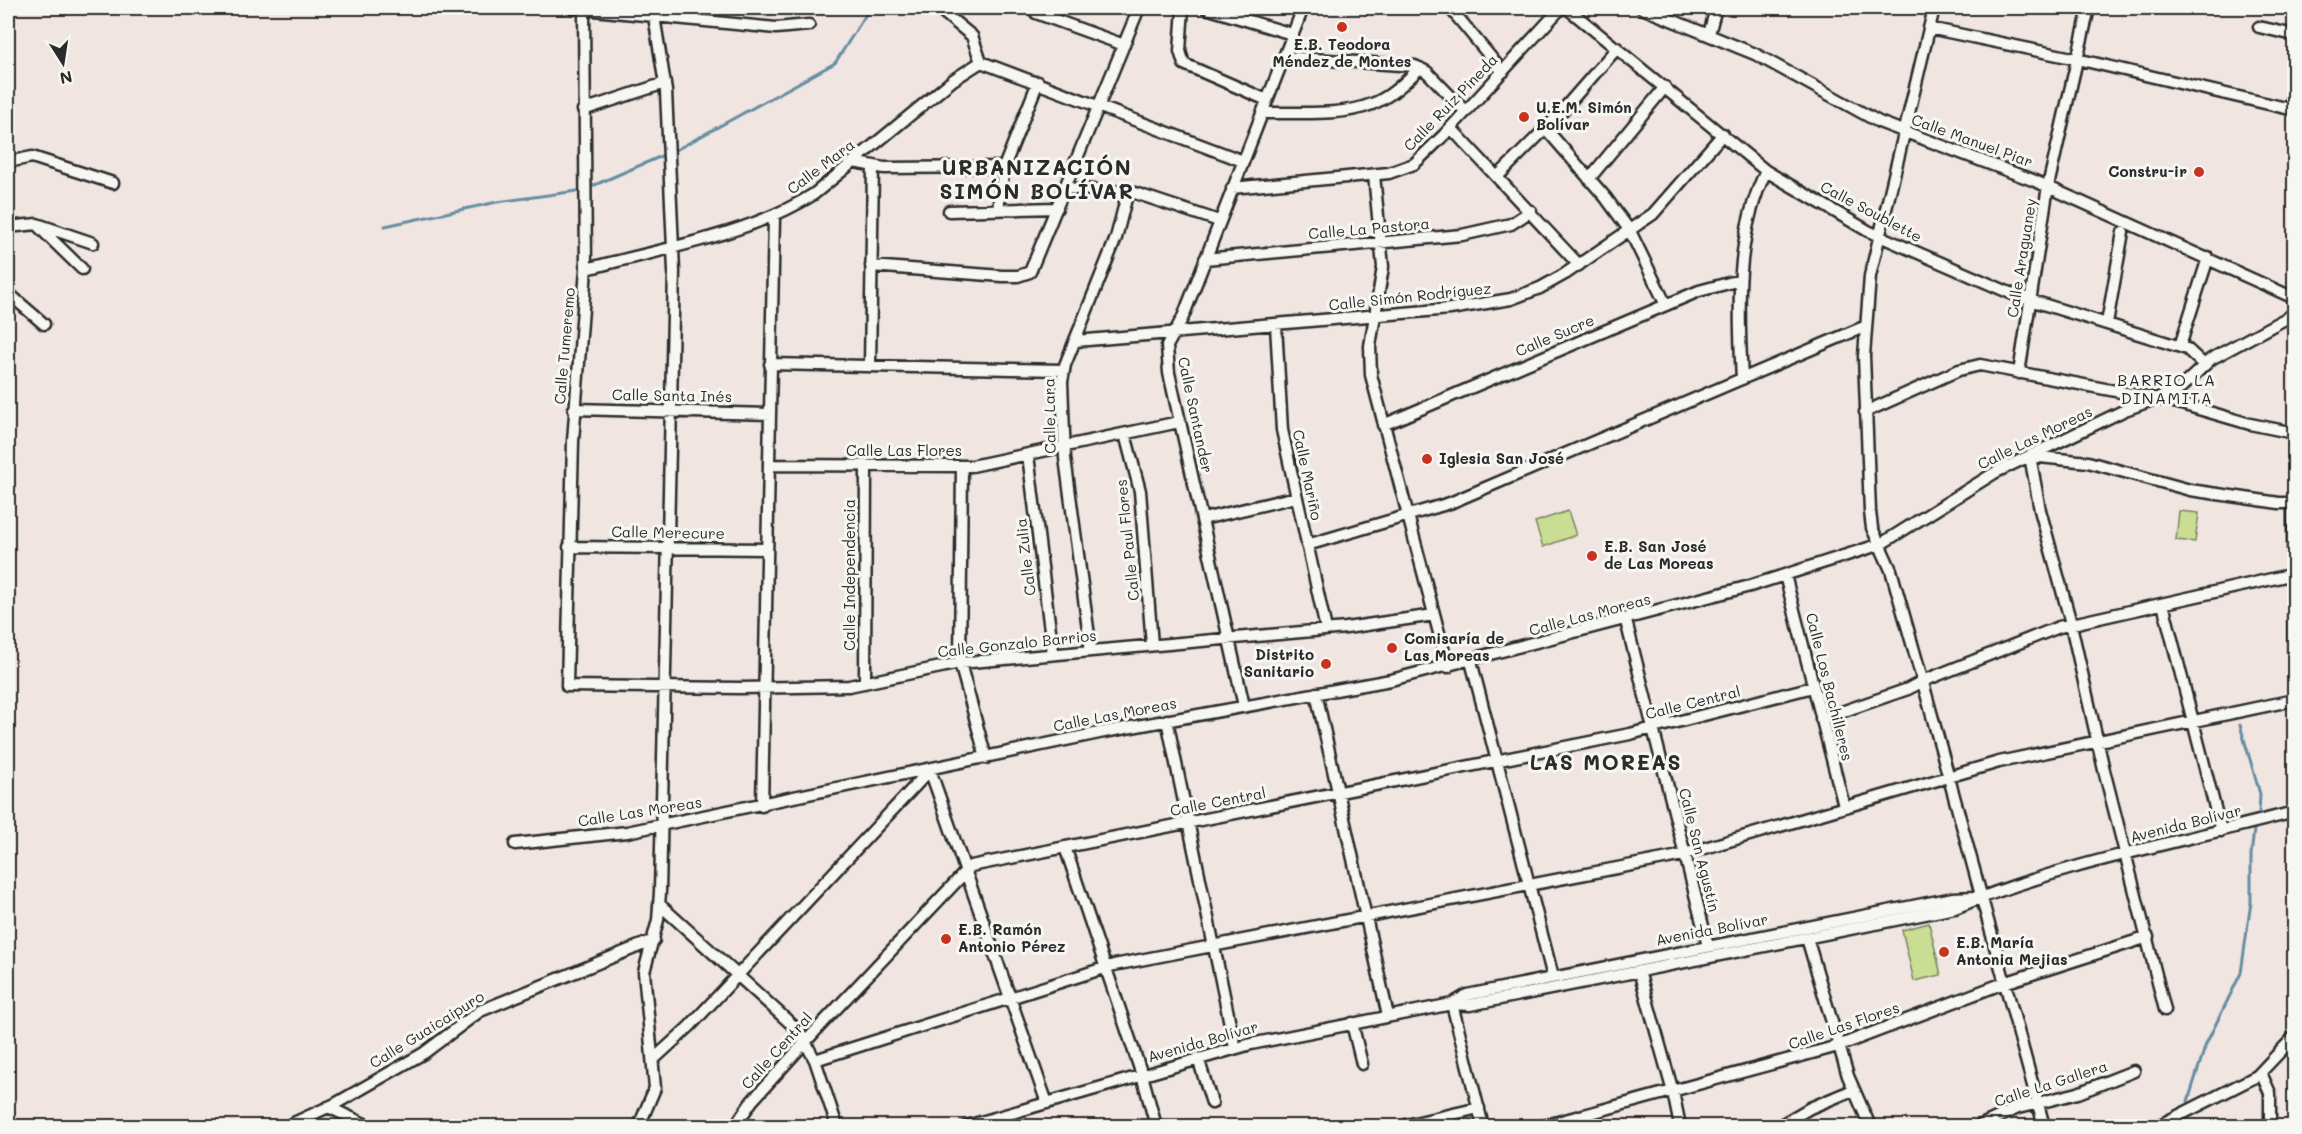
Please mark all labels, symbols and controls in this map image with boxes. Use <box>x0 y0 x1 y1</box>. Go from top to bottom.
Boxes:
marker: E.B. Teodora Méndez de Montes <box>1335 20 1349 34</box>
north arrow <box>33 33 93 93</box>
place label: E.B. Teodora Méndez de Montes <box>1273 34 1411 71</box>
street label: Calle Ruiz Pineda <box>1399 50 1502 155</box>
text: N <box>58 67 74 90</box>
place label: U.E.M. Simón Bolívar <box>1536 97 1632 134</box>
street label: Calle Manuel Piar <box>1909 109 2036 171</box>
marker: U.E.M. Simón Bolívar <box>1517 110 1531 124</box>
street label: Calle Mara <box>782 134 858 198</box>
district label: URBANIZACIÓN SIMÓN BOLÍVAR <box>940 153 1134 204</box>
place label: Constru-ir <box>2108 161 2187 181</box>
marker: Constru-ir <box>2192 165 2206 179</box>
street label: Calle Soublette <box>1817 176 1926 246</box>
street label: Calle Araguaney <box>2002 197 2040 319</box>
street label: Calle La Pastora <box>1307 213 1430 243</box>
street label: Calle Simón Rodríguez <box>1328 278 1492 314</box>
street label: Calle Tumeremo <box>549 287 579 405</box>
street label: Calle Sucre <box>1512 309 1597 361</box>
street label: Calle Santander <box>1174 355 1218 475</box>
district label: BARRIO LA DINAMITA <box>2117 369 2217 408</box>
street label: Calle Lara <box>1038 378 1060 454</box>
street label: Calle Santa Inés <box>612 384 732 406</box>
street label: Calle Las Moreas <box>1974 401 2095 474</box>
street label: Calle Mariño <box>1289 428 1327 522</box>
street label: Calle Las Flores <box>846 440 962 460</box>
place label: Iglesia San José <box>1439 448 1564 468</box>
marker: Iglesia San José <box>1420 452 1434 466</box>
street label: Calle Paul Flores <box>1111 478 1143 602</box>
street label: Calle Independencia <box>839 499 859 651</box>
street label: Calle Zulia <box>1010 517 1040 597</box>
street label: Calle Merecure <box>611 521 725 543</box>
place label: E.B. San José de Las Moreas <box>1604 536 1713 573</box>
marker: E.B. San José de Las Moreas <box>1585 549 1599 563</box>
street label: Calle Las Moreas <box>1527 588 1653 640</box>
street label: Calle Los Bachilleres <box>1802 611 1858 763</box>
street label: Calle Gonzalo Barrios <box>936 625 1097 661</box>
place label: Comisaría de Las Moreas <box>1404 628 1504 665</box>
marker: Comisaría de Las Moreas <box>1385 641 1399 655</box>
place label: Distrito Sanitario <box>1244 644 1314 681</box>
marker: Distrito Sanitario <box>1319 657 1333 671</box>
street label: Calle Central <box>1643 681 1742 723</box>
street label: Calle Las Moreas <box>1051 692 1178 736</box>
district label: LAS MOREAS <box>1530 748 1682 775</box>
street label: Calle Central <box>1168 782 1267 820</box>
street label: Calle San Agustín <box>1675 786 1725 914</box>
street label: Calle Las Moreas <box>576 791 703 831</box>
street label: Avenida Bolívar <box>2128 800 2244 847</box>
street label: Avenida Bolívar <box>1654 908 1770 950</box>
place label: E.B. Ramón Antonio Pérez <box>958 919 1066 956</box>
marker: E.B. Ramón Antonio Pérez <box>939 932 953 946</box>
place label: E.B. María Antonia Mejias <box>1956 932 2068 969</box>
marker: E.B. María Antonia Mejias <box>1937 945 1951 959</box>
street label: Calle Guaicaipuro <box>365 986 488 1072</box>
street label: Calle Las Flores <box>1786 997 1902 1053</box>
street label: Calle Central <box>736 1008 816 1093</box>
street label: Avenida Bolívar <box>1145 1016 1260 1066</box>
street label: Calle La Gallera <box>1992 1055 2110 1111</box>

